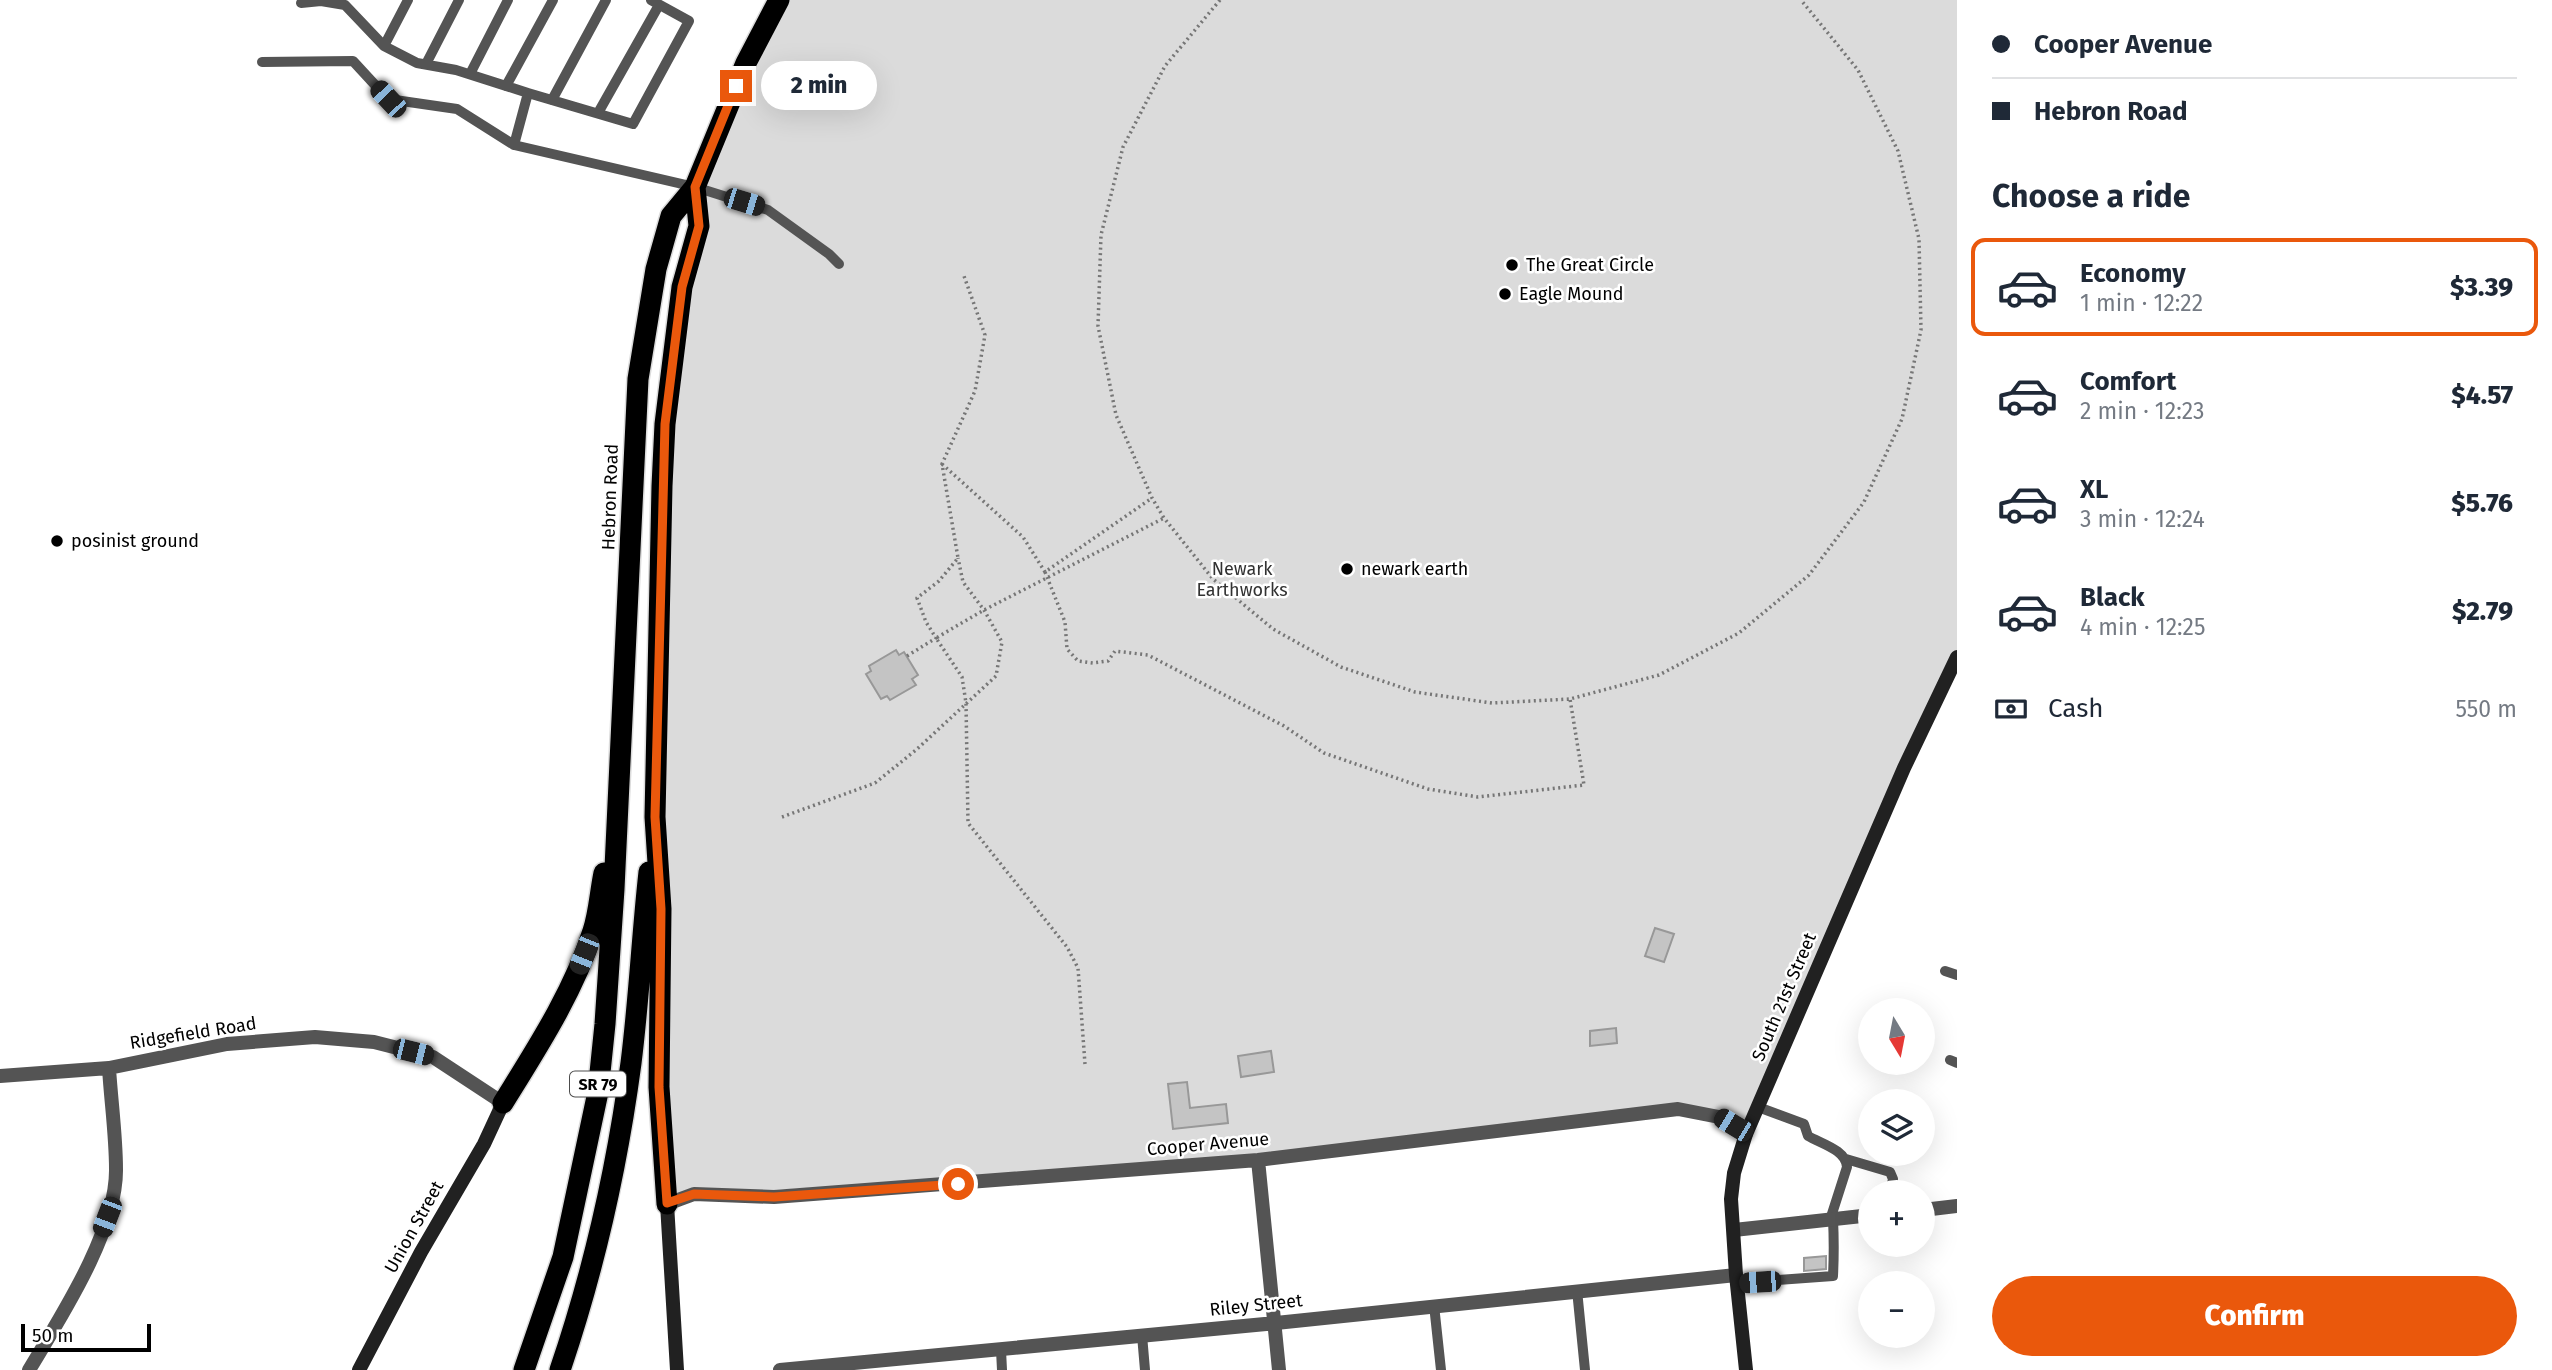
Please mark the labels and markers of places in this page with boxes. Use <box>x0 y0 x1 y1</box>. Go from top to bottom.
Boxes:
place label: The Great Circle <box>1526 254 1654 276</box>
marker: The Great Circle <box>1504 257 1520 273</box>
place label: Eagle Mound <box>1519 283 1623 305</box>
marker: Eagle Mound <box>1497 286 1513 302</box>
place label: posinist ground <box>71 530 199 552</box>
marker: posinist ground <box>49 533 65 549</box>
place label: newark earth <box>1361 558 1468 580</box>
marker: newark earth <box>1339 561 1355 577</box>

